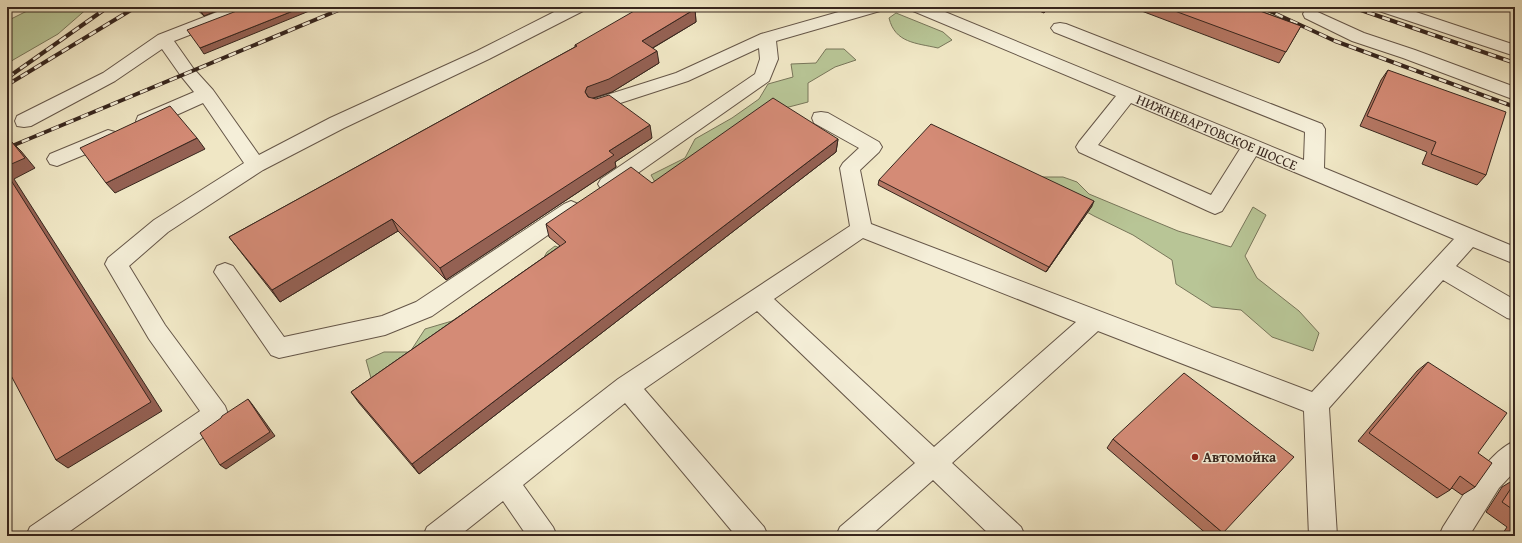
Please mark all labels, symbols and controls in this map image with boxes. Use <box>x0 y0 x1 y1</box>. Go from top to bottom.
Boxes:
street label: НИЖНЕВАРТОВСКОЕ ШОССЕ <box>1133 89 1301 175</box>
place label: Автомойка <box>1203 447 1277 467</box>
marker: Автомойка <box>1190 452 1200 462</box>

